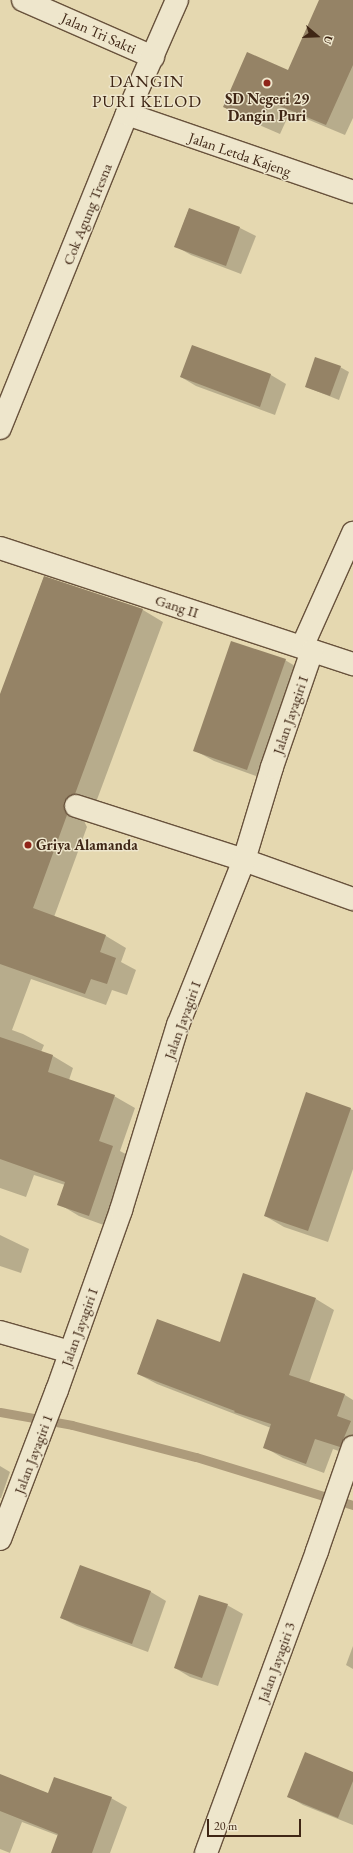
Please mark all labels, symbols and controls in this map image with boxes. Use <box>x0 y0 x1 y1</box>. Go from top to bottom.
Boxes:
street label: Jalan Tri Sakti <box>59 8 139 58</box>
north arrow <box>297 16 337 56</box>
text: U <box>320 34 336 46</box>
district label: DANGIN PURI KELOD <box>92 72 202 112</box>
marker: SD Negeri 29 Dangin Puri <box>262 78 272 88</box>
place label: SD Negeri 29 Dangin Puri <box>225 89 309 124</box>
street label: Jalan Letda Kajeng <box>186 128 294 180</box>
street label: Cok Agung Tresna <box>58 160 116 268</box>
street label: Gang II <box>153 591 201 621</box>
street label: Jalan Jayagiri I <box>268 673 312 757</box>
place label: Griya Alamanda <box>36 836 138 854</box>
marker: Griya Alamanda <box>23 840 33 850</box>
street label: Jalan Jayagiri I <box>160 978 204 1062</box>
street label: Jalan Jayagiri I <box>57 1285 101 1369</box>
street label: Jalan Jayagiri 1 <box>10 1412 56 1496</box>
street label: Jalan Jayagiri 3 <box>253 1619 299 1705</box>
scale bar <box>209 1811 303 1837</box>
text: 20 m <box>214 1818 237 1834</box>

